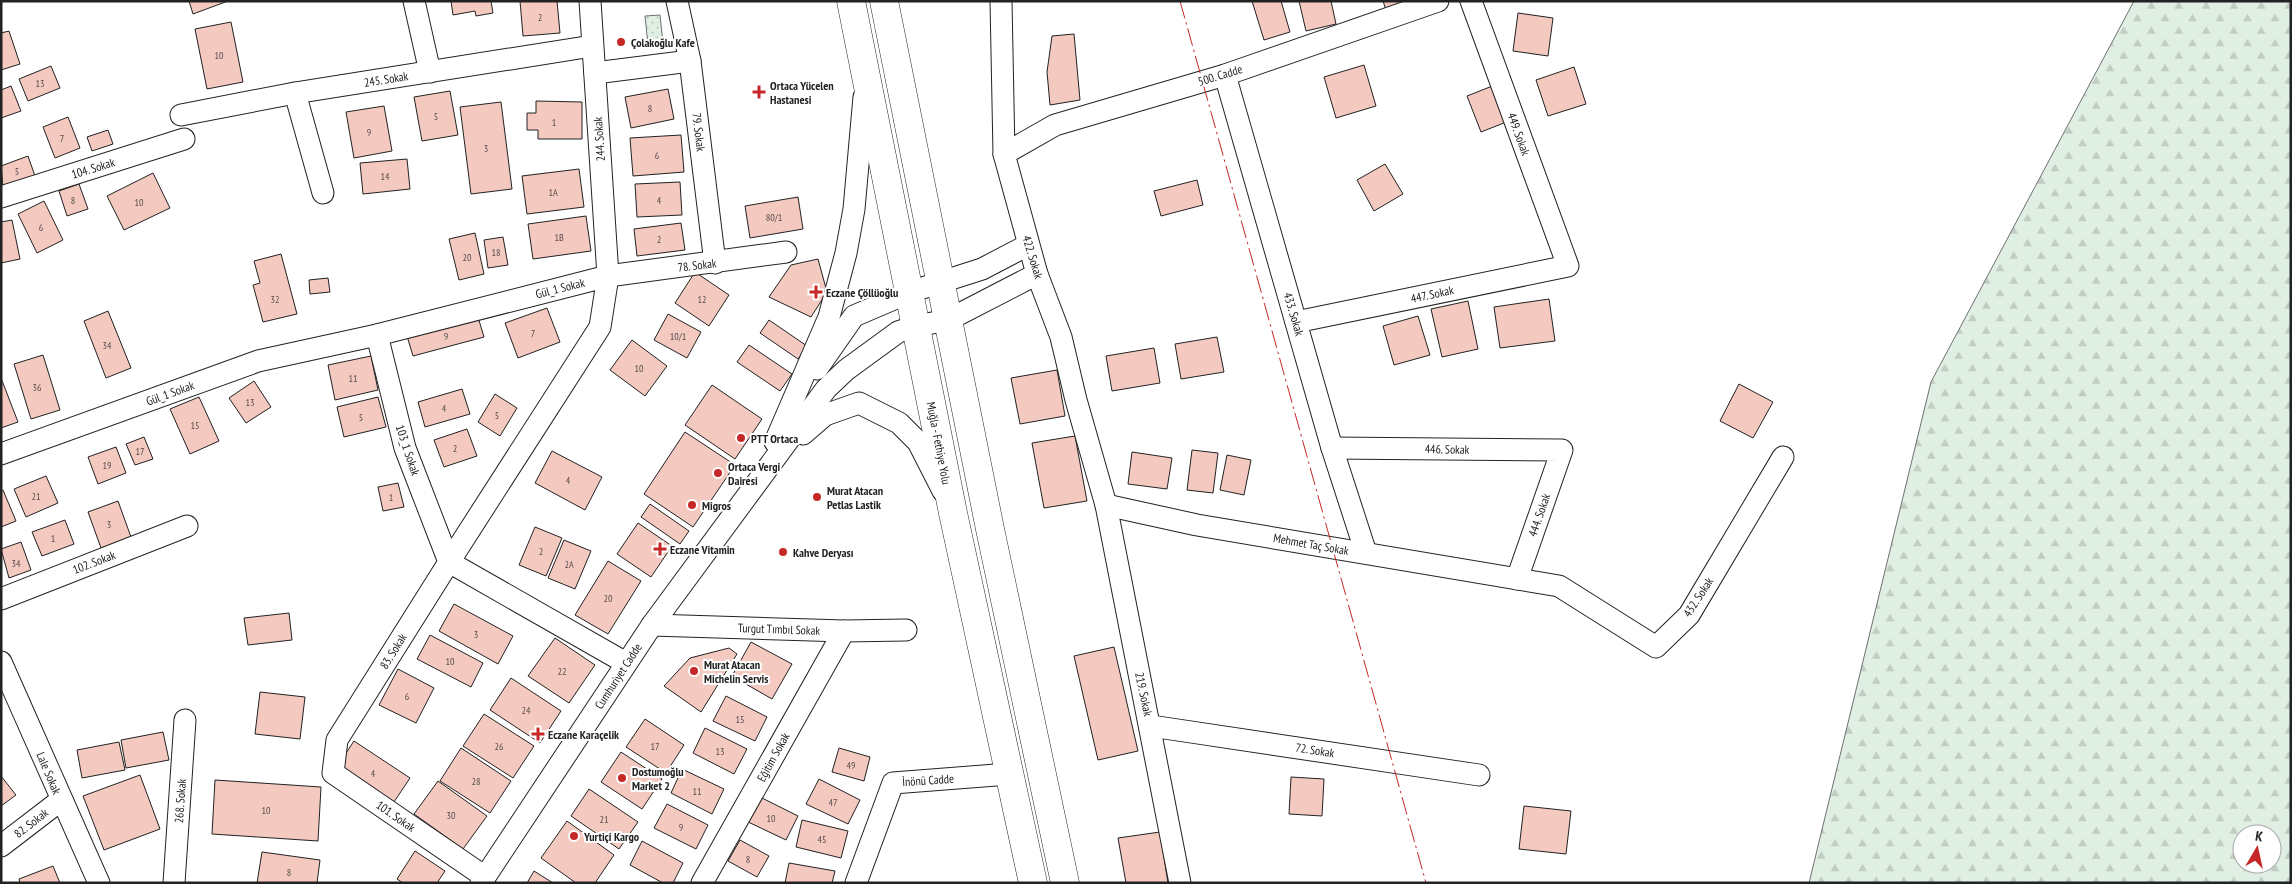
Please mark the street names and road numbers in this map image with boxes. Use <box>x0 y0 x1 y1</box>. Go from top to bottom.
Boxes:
street label: 500. Cadde <box>1196 61 1244 89</box>
street label: 245. Sokak <box>363 68 409 90</box>
street label: 449. Sokak <box>1504 111 1534 158</box>
street label: 79. Sokak <box>689 112 709 153</box>
street label: 244. Sokak <box>590 116 608 162</box>
street label: 104. Sokak <box>70 154 117 182</box>
street label: 422. Sokak <box>1019 234 1047 281</box>
street label: 78. Sokak <box>677 255 718 275</box>
street label: Gül_1 Sokak <box>534 275 587 301</box>
street label: 447. Sokak <box>1409 282 1455 306</box>
street label: 433. Sokak <box>1281 291 1307 338</box>
street label: Gül_1 Sokak <box>144 377 197 409</box>
street label: Muğla - Fethiye Yolu <box>924 400 954 486</box>
street label: 103_1 Sokak <box>393 423 423 478</box>
street label: 446. Sokak <box>1425 441 1470 457</box>
street label: 444. Sokak <box>1525 491 1553 538</box>
street label: Mehmet Taç Sokak <box>1272 530 1350 558</box>
street label: 102. Sokak <box>71 547 118 577</box>
street label: 432. Sokak <box>1680 574 1717 620</box>
street label: Turgut Tımbıl Sokak <box>738 620 821 638</box>
street label: 83. Sokak <box>376 630 410 672</box>
street label: Cumhuriyet Cadde <box>591 640 645 712</box>
street label: 219. Sokak <box>1132 671 1156 718</box>
street label: Eğitim Sokak <box>753 730 793 784</box>
street label: 72. Sokak <box>1295 740 1336 761</box>
street label: Lale Sokak <box>33 750 65 797</box>
street label: İnönü Cadde <box>902 771 954 789</box>
street label: 268. Sokak <box>171 778 189 824</box>
street label: 101. Sokak <box>373 797 419 835</box>
street label: 82. Sokak <box>11 805 51 841</box>

